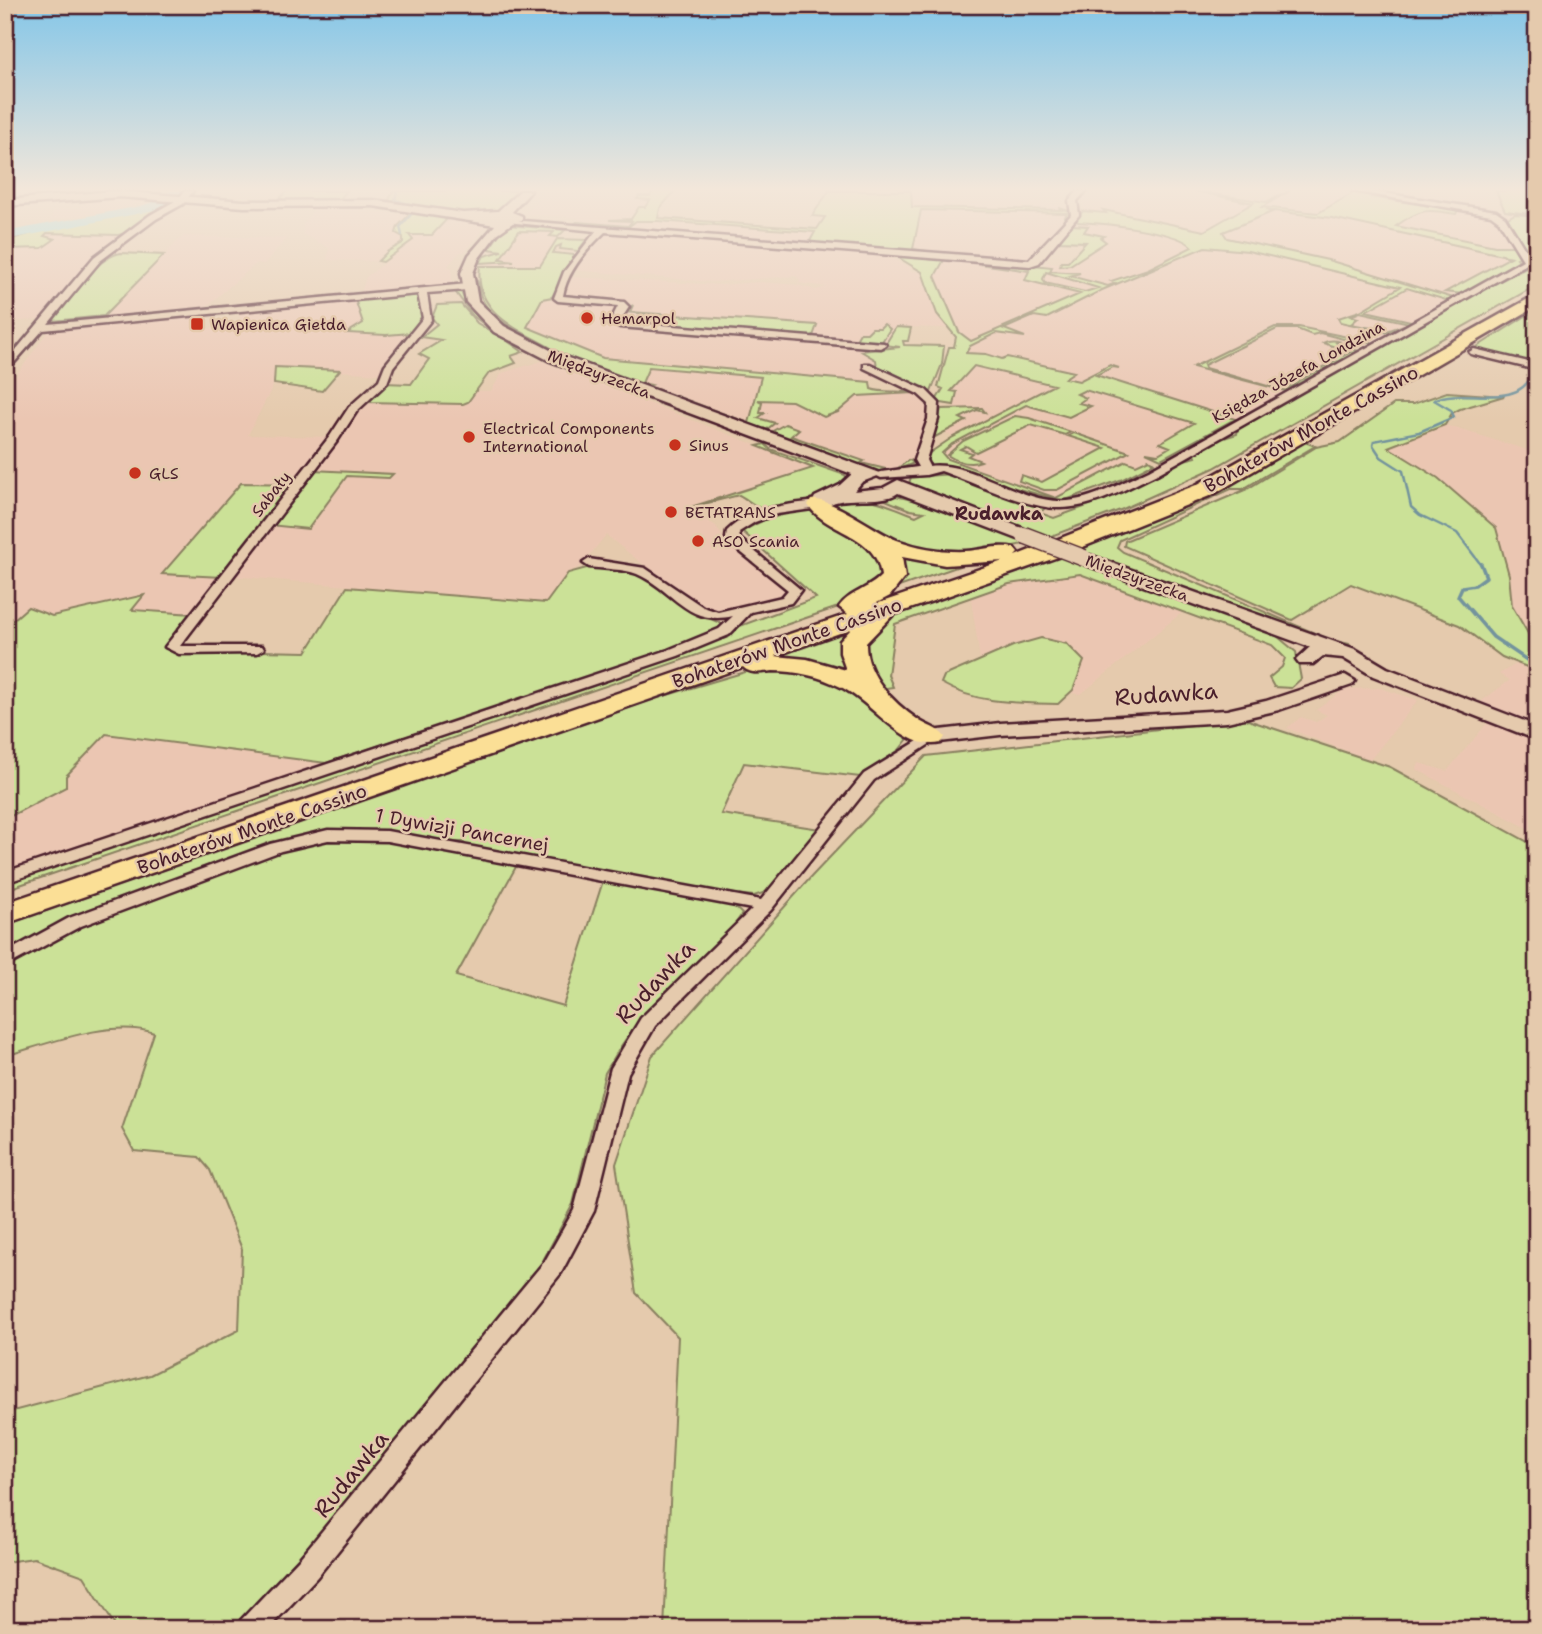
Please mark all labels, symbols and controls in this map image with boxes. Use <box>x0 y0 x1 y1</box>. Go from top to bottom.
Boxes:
place label: Hemarpol <box>601 308 676 329</box>
marker: Hemarpol <box>579 310 595 326</box>
place label: Wapienica Giełda <box>211 314 346 335</box>
marker: Wapienica Giełda <box>189 316 205 332</box>
street label: Księdza Józefa Londzina <box>1208 316 1388 428</box>
street label: Międzyrzecka <box>545 345 653 403</box>
street label: Bohaterów Monte Cassino <box>1199 360 1423 498</box>
place label: Electrical Components International <box>483 418 655 457</box>
marker: Electrical Components International <box>461 429 477 445</box>
place label: Sinus <box>689 435 729 456</box>
marker: Sinus <box>667 437 683 453</box>
place label: GLS <box>149 463 179 484</box>
marker: GLS <box>127 465 143 481</box>
street label: Sabały <box>247 467 295 521</box>
place label: BETATRANS <box>685 502 776 523</box>
district label: Rudawka <box>955 502 1044 526</box>
marker: BETATRANS <box>663 504 679 520</box>
place label: ASO Scania <box>712 531 799 552</box>
marker: ASO Scania <box>690 533 706 549</box>
street label: Międzyrzecka <box>1083 550 1191 606</box>
street label: Bohaterów Monte Cassino <box>669 592 905 694</box>
street label: Rudawka <box>1113 675 1219 713</box>
street label: Bohaterów Monte Cassino <box>134 778 370 880</box>
street label: 1 Dywizji Pancernej <box>374 802 550 858</box>
street label: Rudawka <box>609 934 701 1030</box>
street label: Rudawka <box>307 1424 395 1524</box>

